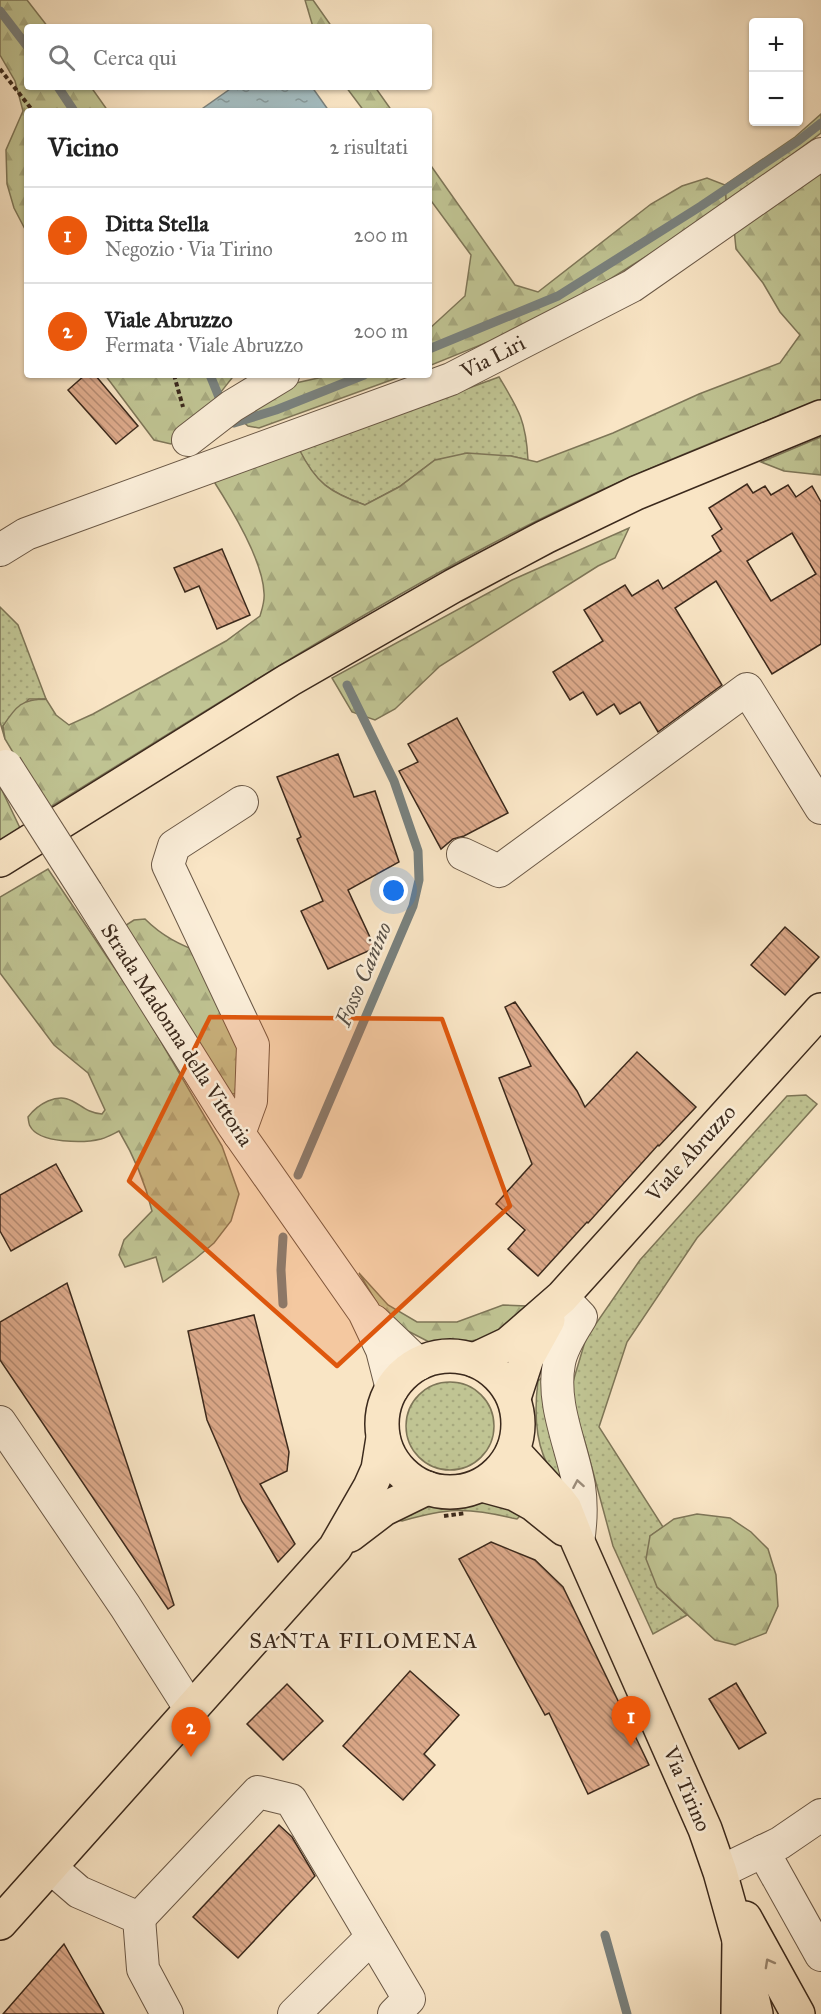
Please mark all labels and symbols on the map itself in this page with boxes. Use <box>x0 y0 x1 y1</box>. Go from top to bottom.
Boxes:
street label: Via Liri <box>456 330 530 385</box>
your location <box>379 876 408 905</box>
water label: Fosso Canino <box>329 918 397 1031</box>
street label: Strada Madonna della Vittoria <box>95 919 259 1151</box>
street label: Viale Abruzzo <box>640 1099 742 1208</box>
one-way arrow <box>572 1479 585 1489</box>
district label: SANTA FILOMENA <box>249 1627 479 1654</box>
pin: 1 <box>612 1696 650 1746</box>
pin: 2 <box>172 1708 210 1757</box>
street label: Via Tirino <box>657 1742 717 1836</box>
one-way arrow <box>765 1959 776 1969</box>

